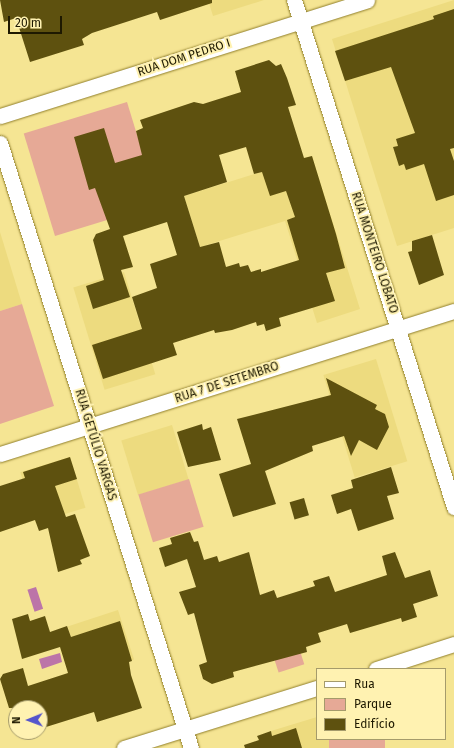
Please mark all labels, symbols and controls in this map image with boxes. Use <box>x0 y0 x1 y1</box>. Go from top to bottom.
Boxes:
scale bar <box>10 8 64 34</box>
text: 20 m <box>15 16 41 30</box>
street label: RUA DOM PEDRO I <box>136 36 232 80</box>
street label: RUA MONTEIRO LOBATO <box>348 190 400 316</box>
street label: RUA 7 DE SETEMBRO <box>173 359 281 407</box>
street label: RUA GETÚLIO VARGAS <box>71 388 119 502</box>
legend <box>316 668 446 740</box>
text: Rua <box>354 677 375 691</box>
text: Parque <box>354 697 392 711</box>
north arrow <box>8 700 48 740</box>
text: N <box>10 716 23 724</box>
text: Edifício <box>354 717 395 731</box>

